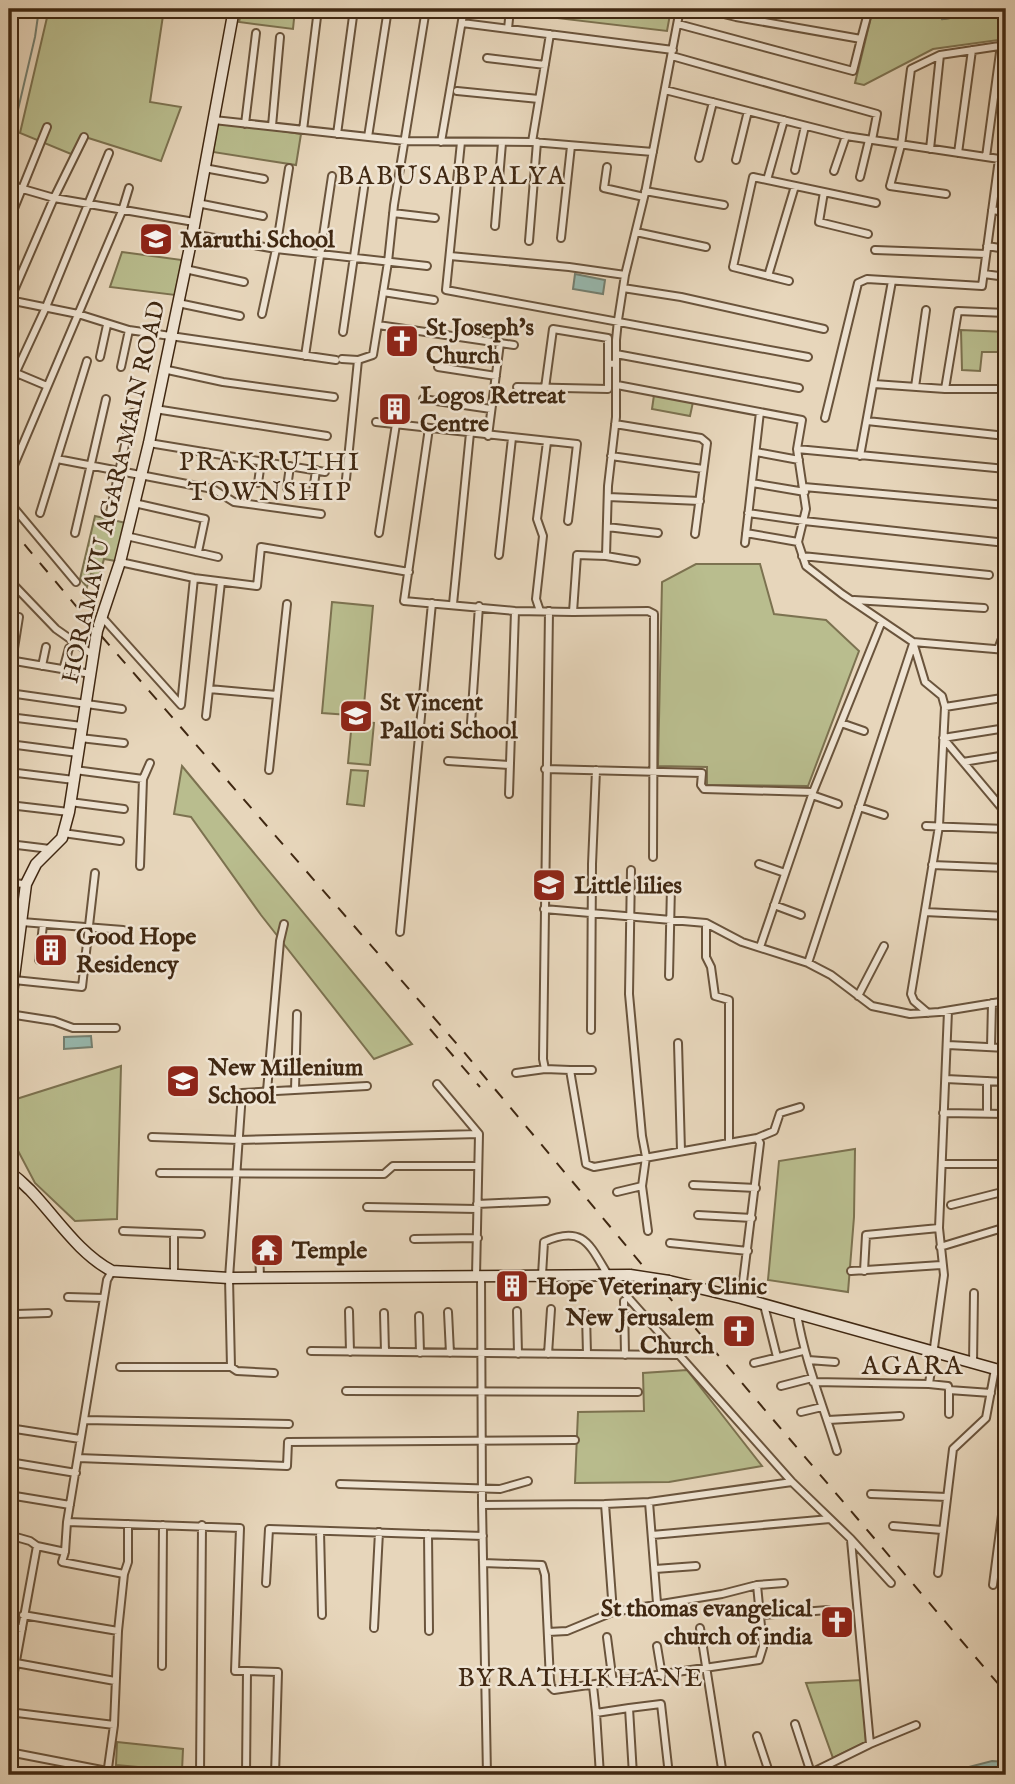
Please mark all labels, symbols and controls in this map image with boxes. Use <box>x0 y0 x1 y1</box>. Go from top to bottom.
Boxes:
district label: BABUSABPALYA <box>337 160 567 193</box>
school or university icon: Maruthi School <box>137 220 175 258</box>
place label: Maruthi School <box>180 225 335 256</box>
street label: HORAMAVU AGARA MAIN ROAD <box>55 298 174 687</box>
place label: St Joseph's Church <box>426 313 534 372</box>
church icon: St Joseph's Church <box>383 322 421 360</box>
place label: Logos Retreat Centre <box>420 381 566 440</box>
building icon: Logos Retreat Centre <box>376 390 414 428</box>
district label: PRAKRUTHI TOWNSHIP <box>179 446 361 509</box>
place label: St Vincent Palloti School <box>380 688 518 747</box>
school or university icon: St Vincent Palloti School <box>337 697 375 735</box>
school or university icon: Little lilies <box>530 866 568 904</box>
place label: Little lilies <box>574 871 683 902</box>
place label: Good Hope Residency <box>76 922 196 981</box>
building icon: Good Hope Residency <box>32 931 70 969</box>
place label: New Millenium School <box>207 1053 364 1112</box>
school or university icon: New Millenium School <box>164 1062 202 1100</box>
temple icon: Temple <box>248 1231 286 1269</box>
place label: Temple <box>291 1236 367 1267</box>
building icon: Hope Veterinary Clinic <box>493 1267 531 1305</box>
place label: Hope Veterinary Clinic <box>536 1272 767 1303</box>
place label: New Jerusalem Church <box>565 1303 714 1362</box>
church icon: New Jerusalem Church <box>720 1312 758 1350</box>
district label: AGARA <box>861 1350 964 1383</box>
place label: St thomas evangelical church of india <box>601 1594 813 1653</box>
church icon: St thomas evangelical church of india <box>818 1603 856 1641</box>
district label: BYRATHIKHANE <box>458 1662 704 1695</box>

